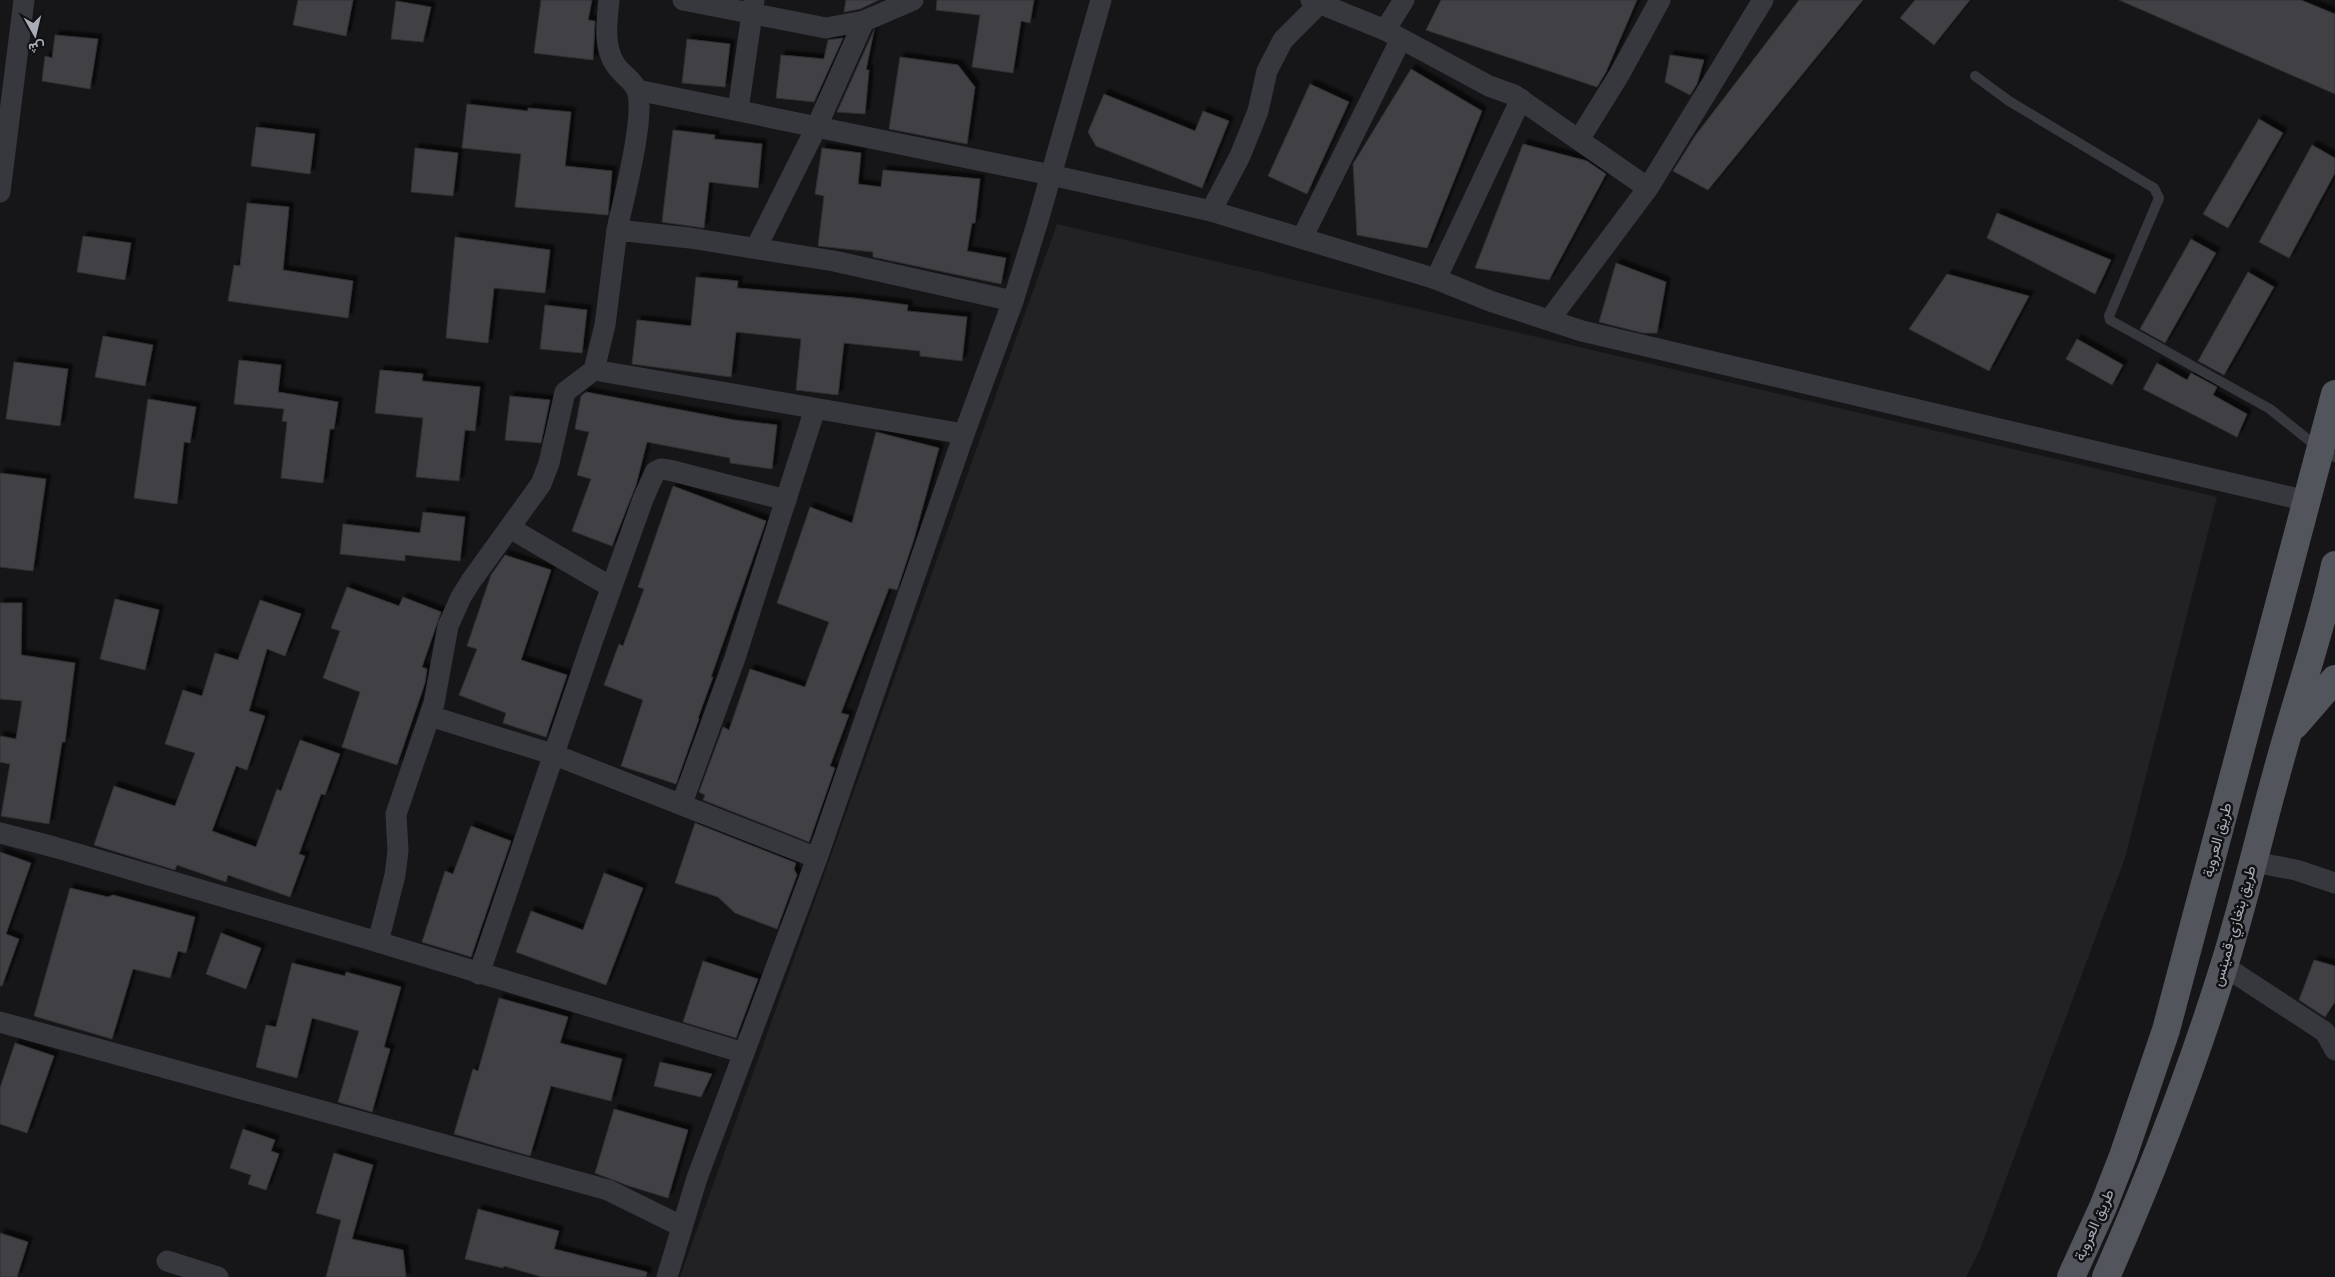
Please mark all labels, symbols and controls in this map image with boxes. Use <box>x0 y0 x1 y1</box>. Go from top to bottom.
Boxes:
north arrow <box>10 10 60 60</box>
text: ش <box>27 38 46 58</box>
street label: طريق العروبة <box>2197 800 2237 880</box>
street label: طريق بنغازي-قمينس <box>2207 863 2264 990</box>
street label: طريق العروبة <box>2069 1186 2119 1264</box>

